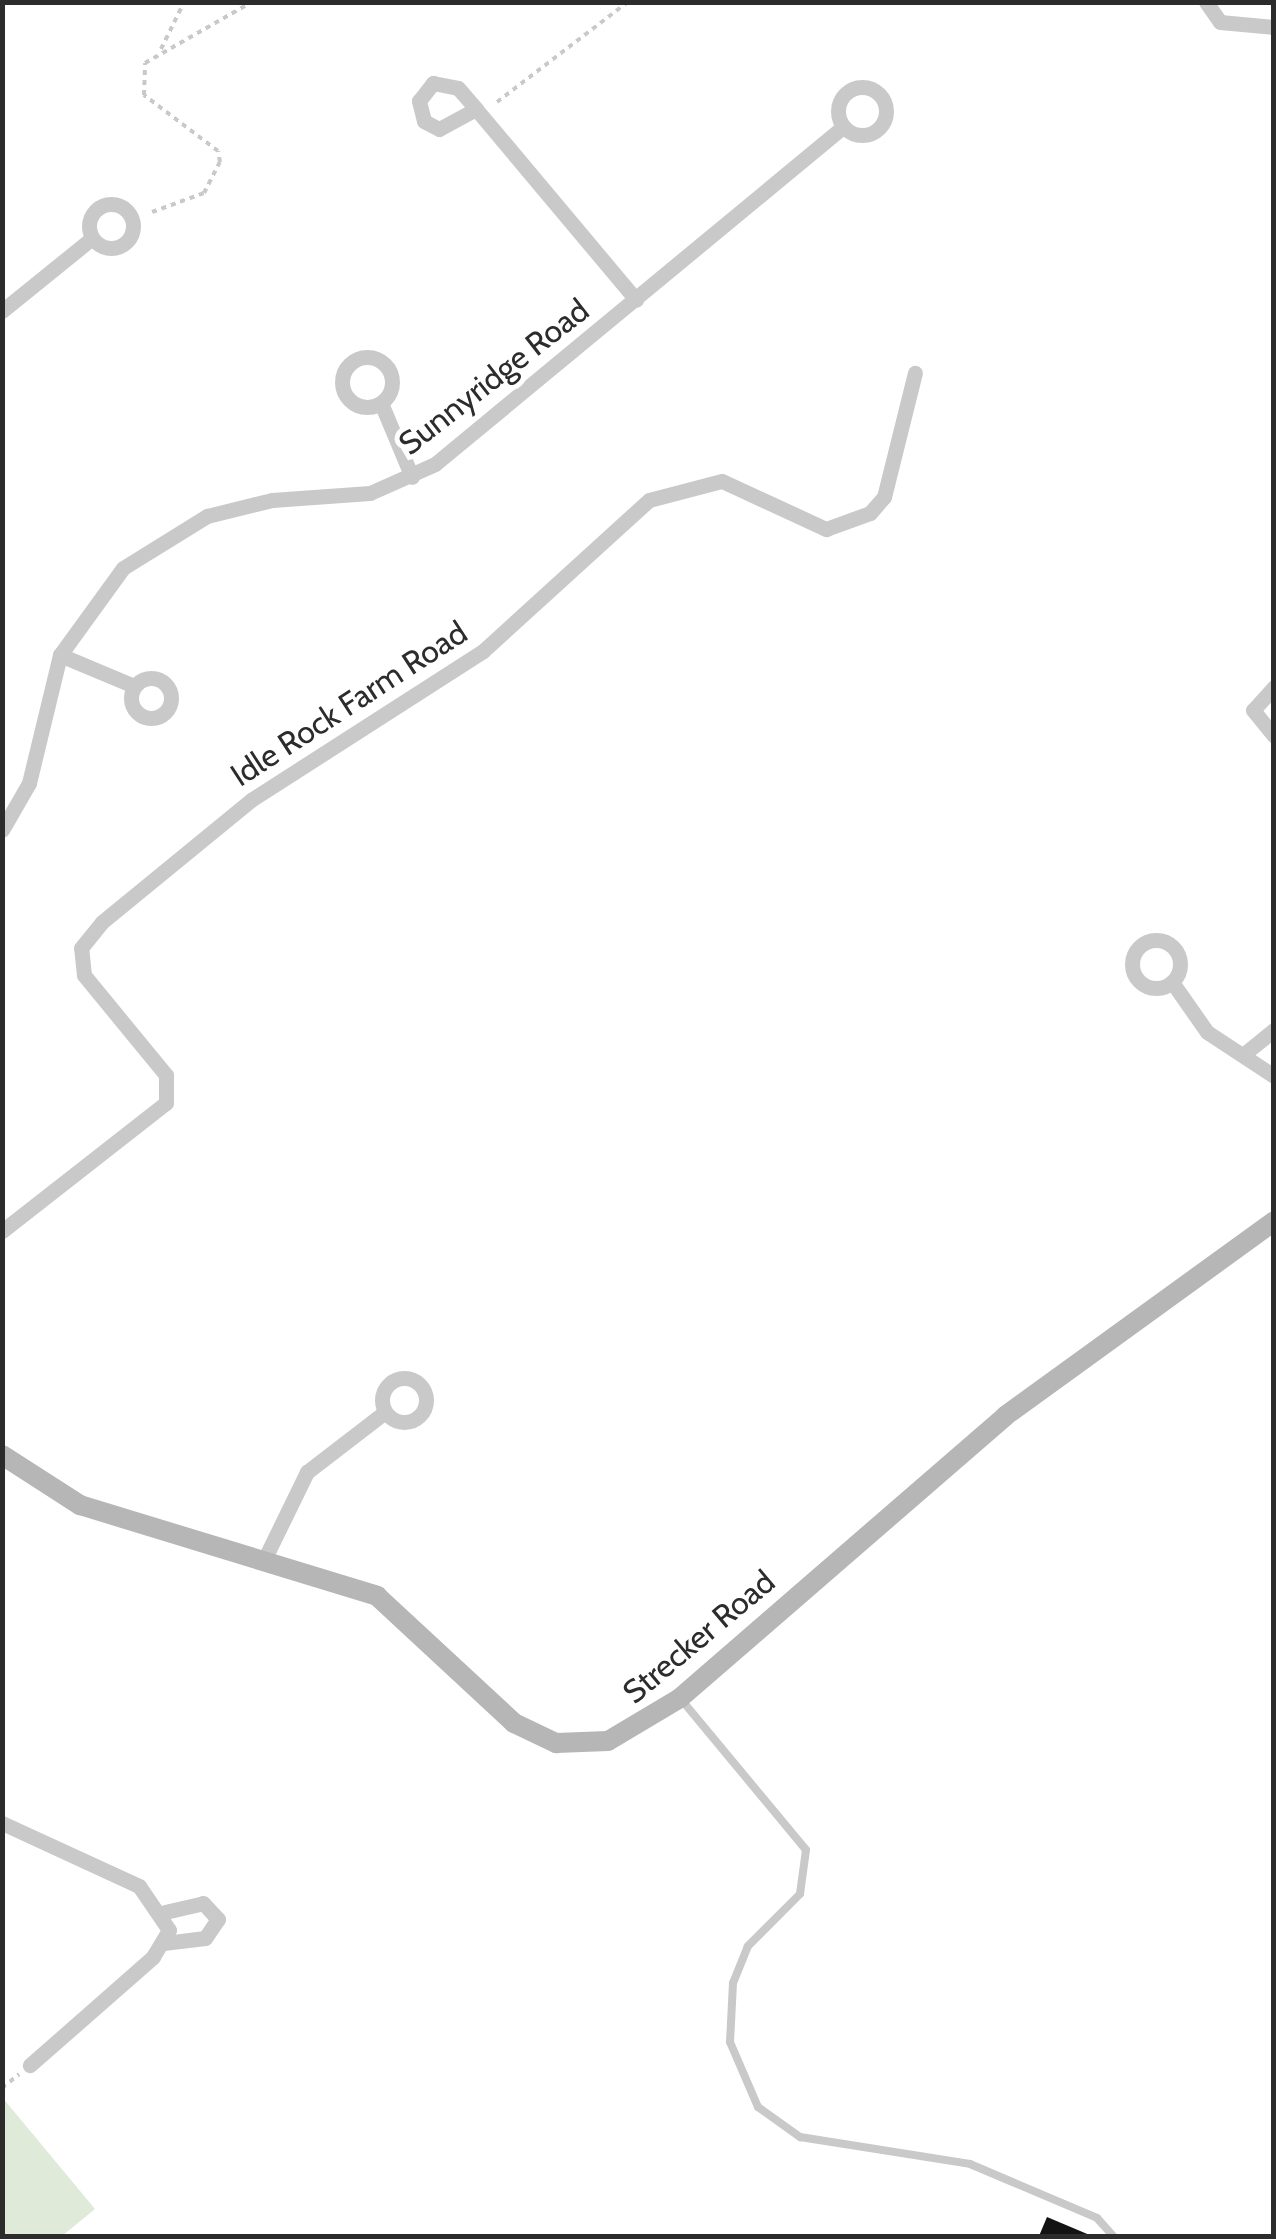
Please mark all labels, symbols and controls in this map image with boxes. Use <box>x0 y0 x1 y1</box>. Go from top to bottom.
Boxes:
street label: Sunnyridge Road <box>391 291 597 463</box>
street label: Idle Rock Farm Road <box>224 613 474 795</box>
street label: Strecker Road <box>615 1562 783 1712</box>

